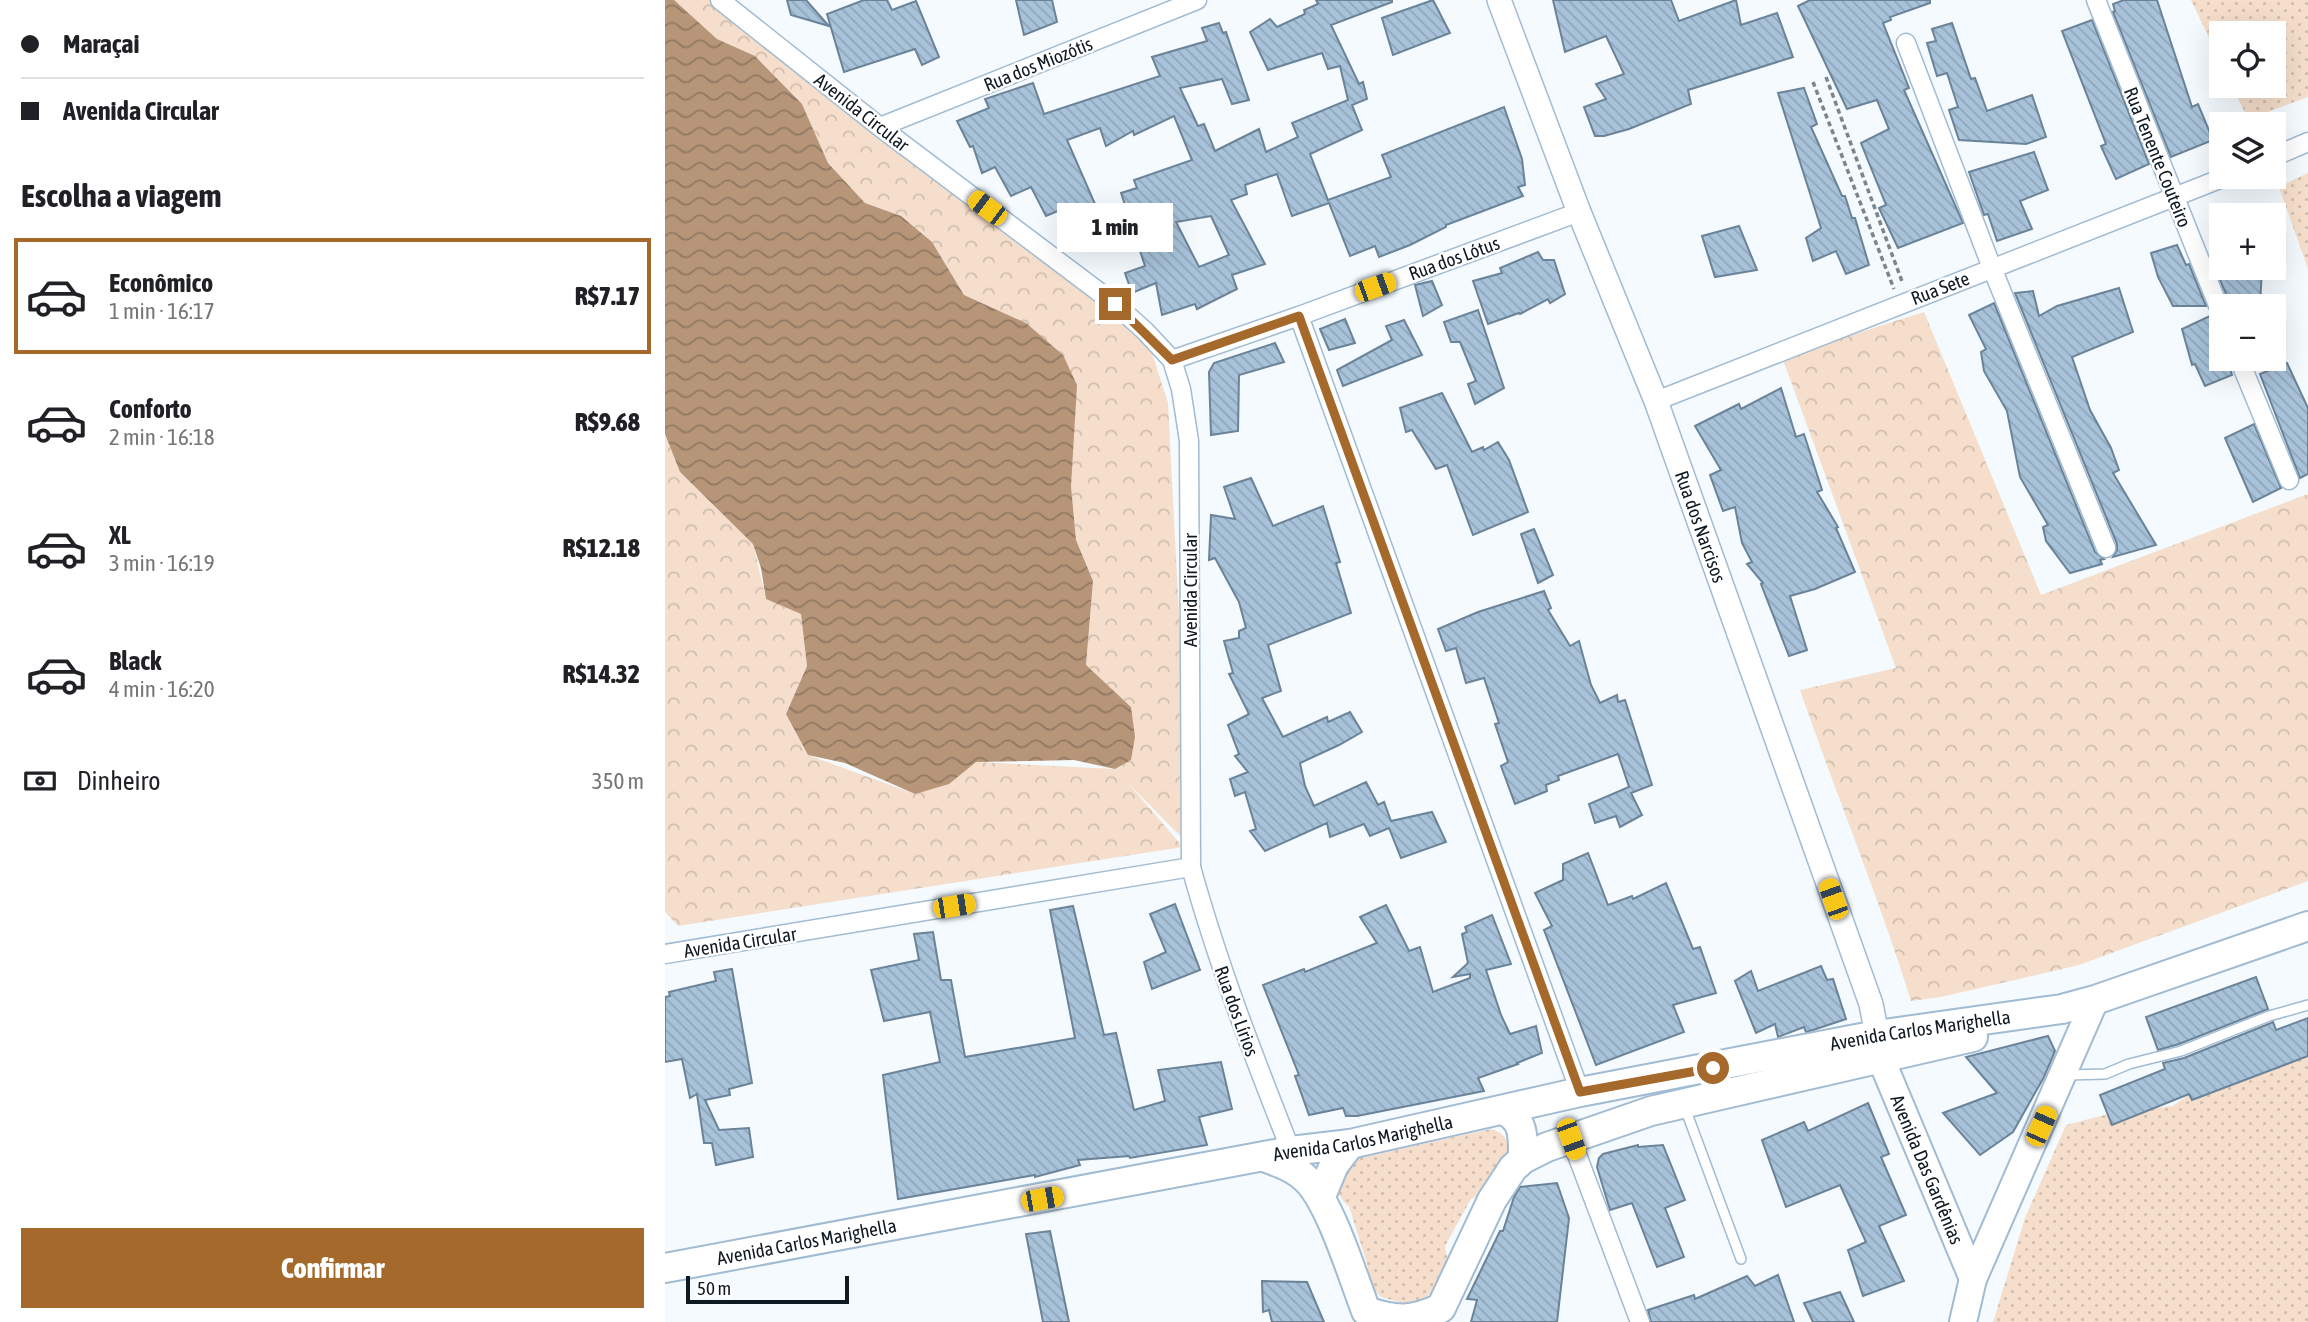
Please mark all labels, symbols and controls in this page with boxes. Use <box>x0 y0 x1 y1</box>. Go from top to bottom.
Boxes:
map controls <box>2209 21 2286 371</box>
button: locate <box>2209 21 2286 98</box>
text: Maraçai <box>63 29 139 59</box>
street label: Rua dos Miozótis <box>980 32 1096 96</box>
street label: Avenida Circular <box>810 68 914 156</box>
street label: Rua Tenente Couteiro <box>2120 84 2196 230</box>
text: Avenida Circular <box>63 96 219 126</box>
button: layers <box>2209 112 2286 189</box>
text: Escolha a viagem <box>21 177 221 214</box>
car <box>964 187 1011 229</box>
callout: 1 min <box>1057 202 1173 252</box>
button: + <box>2209 203 2286 280</box>
text: 1 min <box>1092 214 1138 240</box>
street label: Rua dos Lótus <box>1406 231 1503 285</box>
icon: car <box>25 265 88 328</box>
street label: Rua Sete <box>1908 267 1972 309</box>
text: Econômico <box>109 268 213 298</box>
car <box>1352 270 1399 304</box>
text: R$7.17 <box>575 281 640 311</box>
route end <box>1099 288 1131 320</box>
button: − <box>2209 294 2286 371</box>
text: 1 min · 16:17 <box>109 298 215 324</box>
icon: car <box>25 391 88 454</box>
text: Conforto <box>109 394 192 424</box>
text: R$9.68 <box>575 407 640 437</box>
text: 2 min · 16:18 <box>109 424 215 450</box>
street label: Rua dos Narcisos <box>1671 468 1731 586</box>
icon: car <box>25 517 88 580</box>
text: XL <box>109 520 131 550</box>
text: R$12.18 <box>563 533 640 563</box>
street label: Avenida Circular <box>1179 533 1201 647</box>
text: 3 min · 16:19 <box>109 550 215 576</box>
icon: car <box>25 643 88 706</box>
text: Black <box>109 646 161 676</box>
text: R$14.32 <box>563 659 640 689</box>
text: 4 min · 16:20 <box>109 676 215 702</box>
icon: cash <box>21 762 59 800</box>
text: Dinheiro <box>77 766 160 796</box>
text: 350 m <box>592 768 644 794</box>
car <box>1816 876 1851 922</box>
car <box>932 892 977 920</box>
street label: Avenida Circular <box>682 922 798 962</box>
street label: Rua dos Lírios <box>1210 963 1264 1060</box>
street label: Avenida Carlos Marighella <box>1828 1005 2012 1055</box>
route start <box>1697 1052 1729 1084</box>
street label: Avenida Das Gardênias <box>1886 1091 1968 1248</box>
car <box>2023 1103 2060 1149</box>
street label: Avenida Carlos Marighella <box>1271 1110 1455 1165</box>
car <box>1554 1116 1589 1162</box>
car <box>1020 1185 1065 1213</box>
street label: Avenida Carlos Marighella <box>715 1214 898 1269</box>
button: Confirmar <box>21 1228 644 1308</box>
scale bar <box>686 1273 849 1305</box>
text: 50 m <box>697 1277 731 1299</box>

